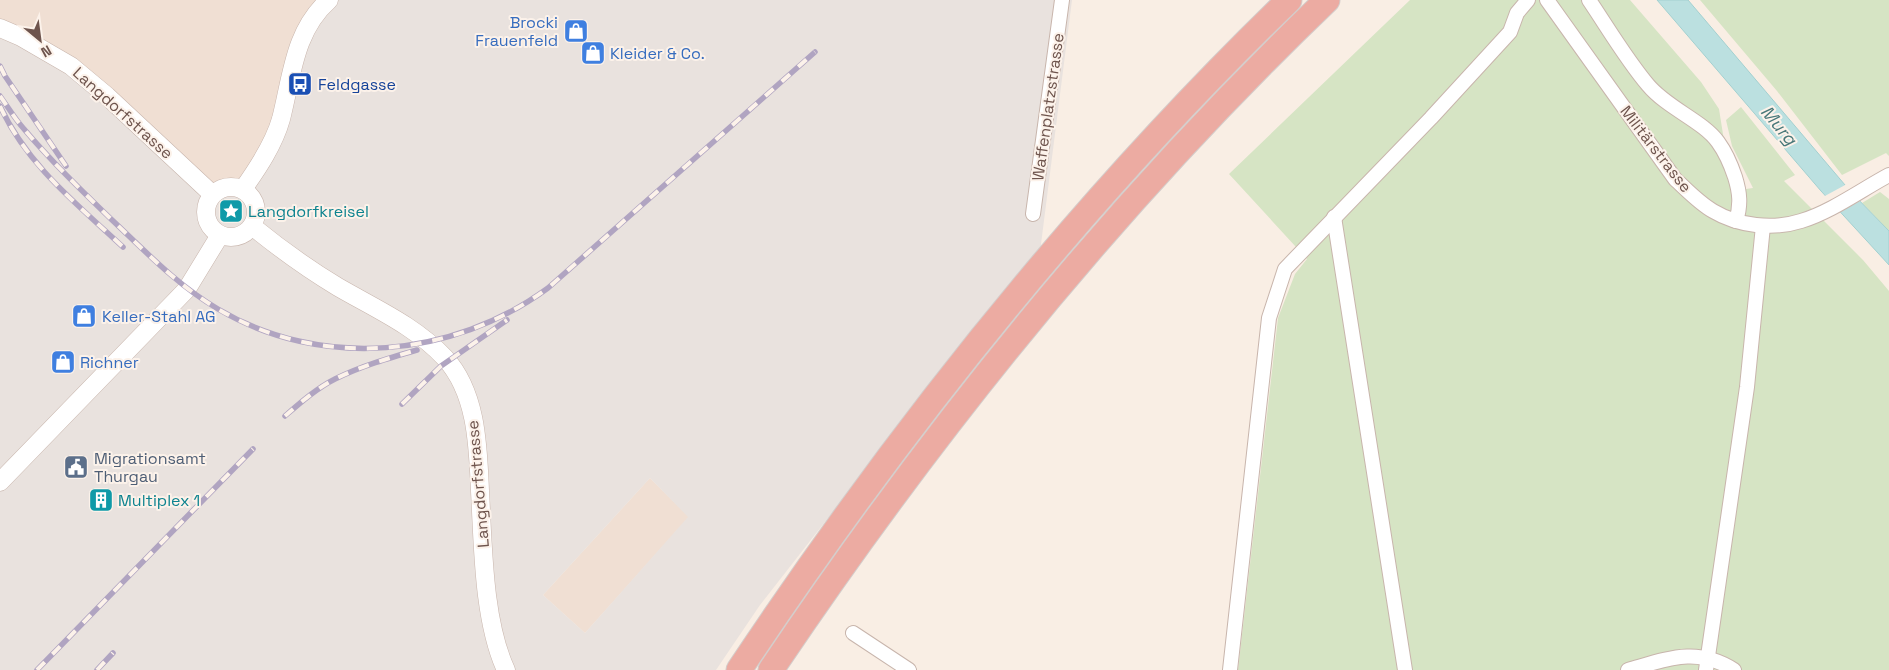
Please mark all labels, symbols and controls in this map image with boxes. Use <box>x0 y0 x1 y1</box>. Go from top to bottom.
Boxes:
place label: Brocki Frauenfeld <box>475 12 558 51</box>
north arrow <box>15 15 65 65</box>
shop icon: Brocki Frauenfeld <box>563 18 589 44</box>
street label: Waffenplatzstrasse <box>1027 32 1069 182</box>
shop icon: Kleider & Co. <box>580 40 606 66</box>
text: N <box>38 41 55 62</box>
place label: Kleider & Co. <box>610 43 705 64</box>
street label: Langdorfstrasse <box>68 62 178 164</box>
bus stop icon: Feldgasse <box>287 71 313 97</box>
place label: Feldgasse <box>318 74 396 95</box>
street label: Militärstrasse <box>1615 101 1697 197</box>
water label: Murg <box>1756 101 1803 151</box>
place icon: Langdorfkreisel <box>218 198 244 224</box>
place label: Langdorfkreisel <box>248 201 369 222</box>
shop icon: Keller-Stahl AG <box>71 303 97 329</box>
place label: Keller-Stahl AG <box>102 306 216 327</box>
shop icon: Richner <box>50 349 76 375</box>
place label: Richner <box>80 352 139 373</box>
street label: Langdorfstrasse <box>462 419 494 549</box>
place label: Migrationsamt Thurgau <box>94 448 206 487</box>
public building icon: Migrationsamt Thurgau <box>63 454 89 480</box>
building icon: Multiplex 1 <box>88 487 114 513</box>
place label: Multiplex 1 <box>118 490 200 511</box>

